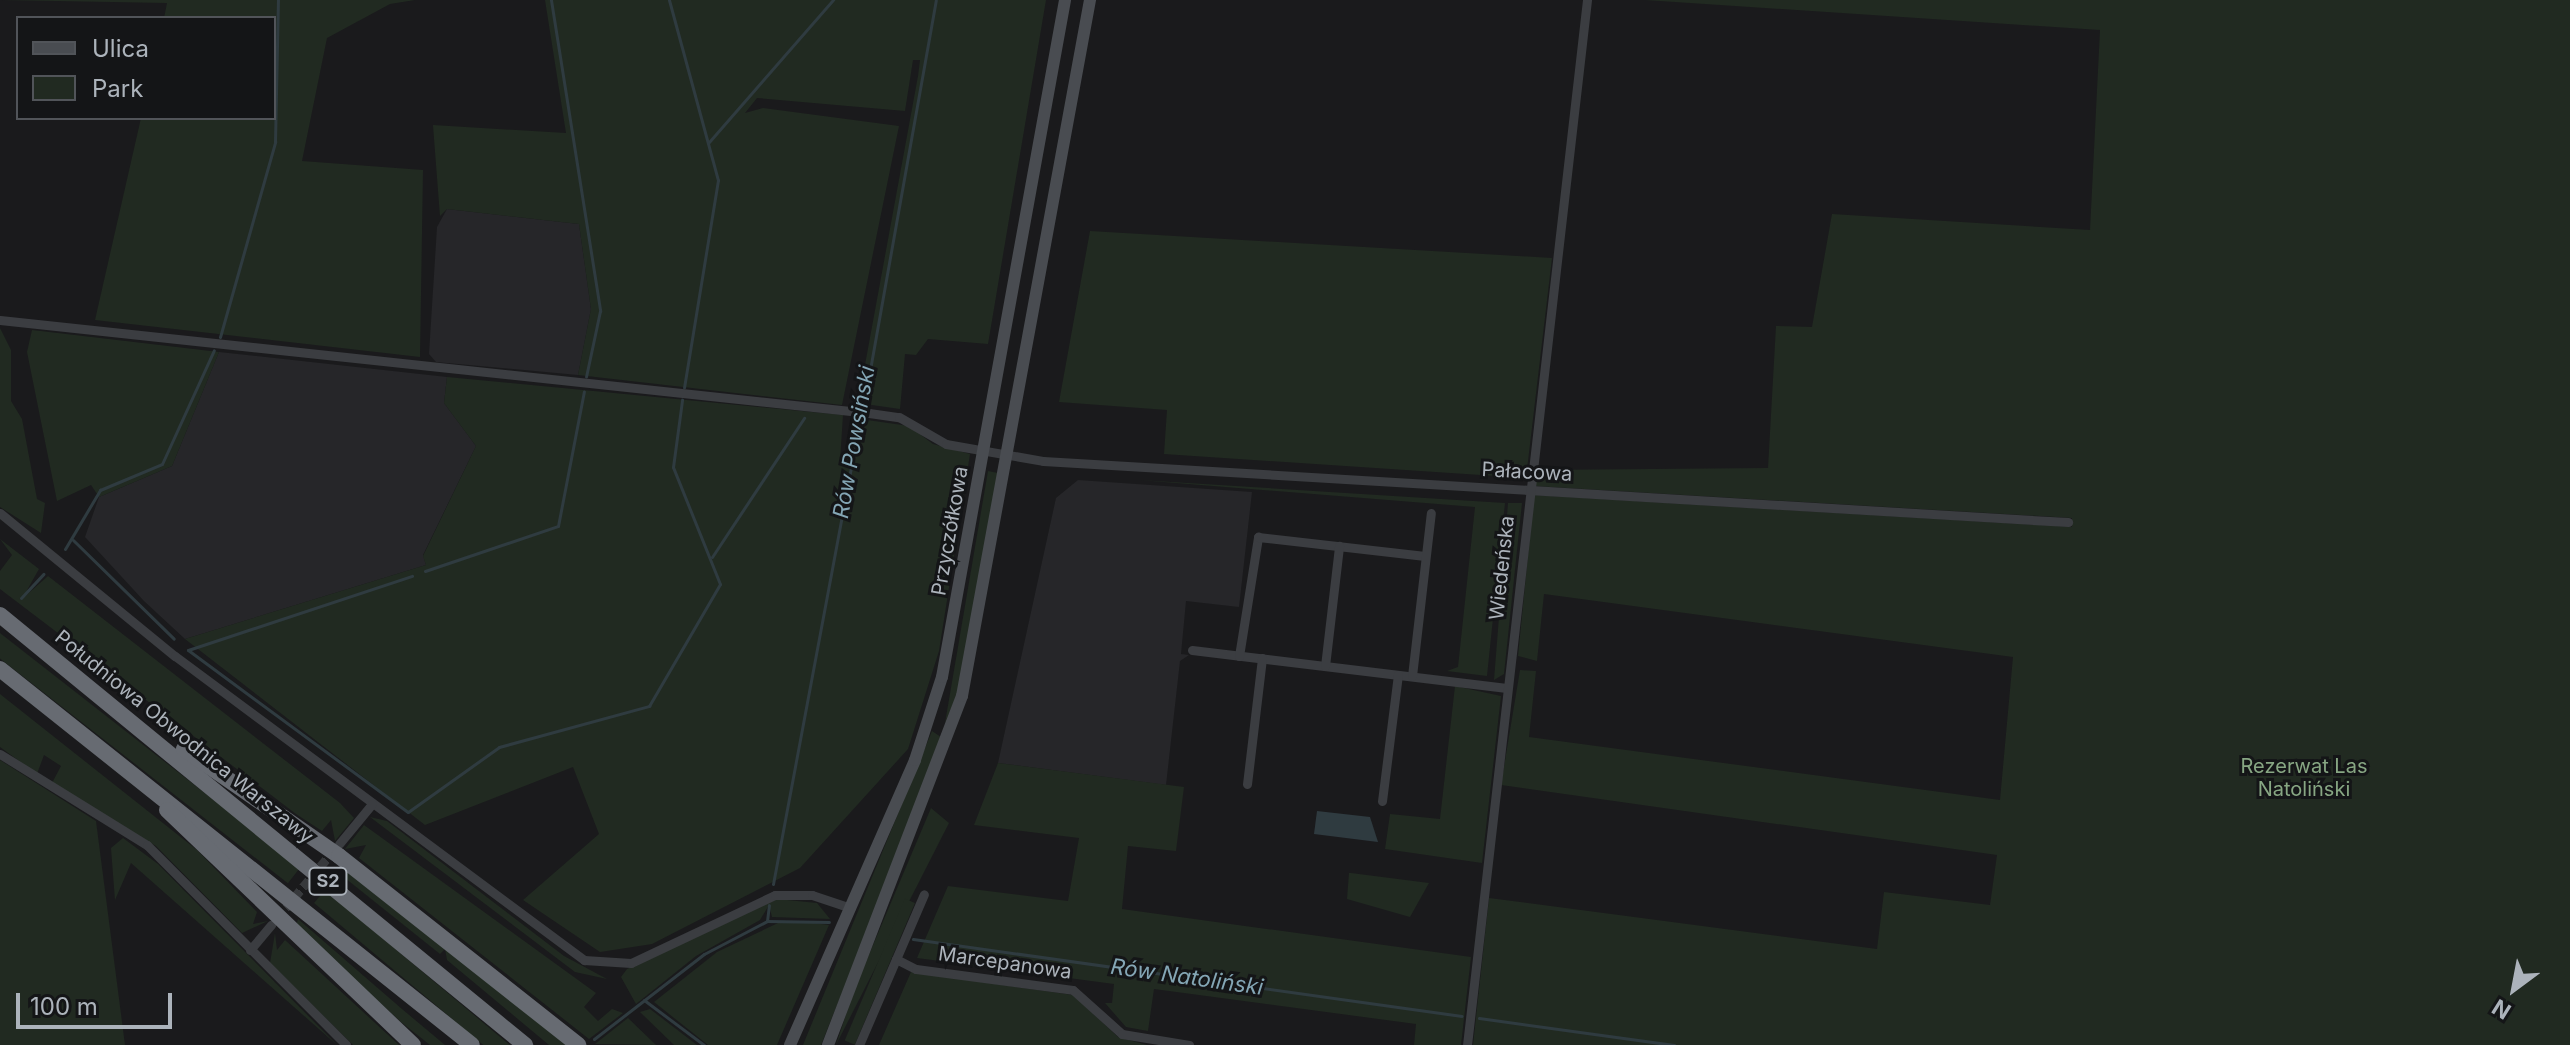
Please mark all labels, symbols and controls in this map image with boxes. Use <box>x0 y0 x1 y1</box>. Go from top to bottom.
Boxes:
legend <box>16 16 276 120</box>
text: Ulica <box>92 34 149 63</box>
text: Park <box>92 74 143 103</box>
water label: Rów Powsiński <box>828 364 880 520</box>
street label: Pałacowa <box>1481 458 1573 486</box>
street label: Przyczółkowa <box>927 465 973 597</box>
street label: Wiedeńska <box>1485 515 1519 621</box>
street label: Południowa Obwodnica Warszawy <box>50 625 318 849</box>
park label: Rezerwat Las Natoliński <box>2241 755 2367 802</box>
road number: S2 <box>308 867 348 895</box>
street label: Marcepanowa <box>937 942 1073 984</box>
north arrow <box>2474 949 2554 1029</box>
water label: Rów Natoliński <box>1109 953 1265 1001</box>
scale bar <box>20 977 176 1027</box>
text: 100 m <box>30 992 98 1021</box>
text: N <box>2487 994 2515 1025</box>

